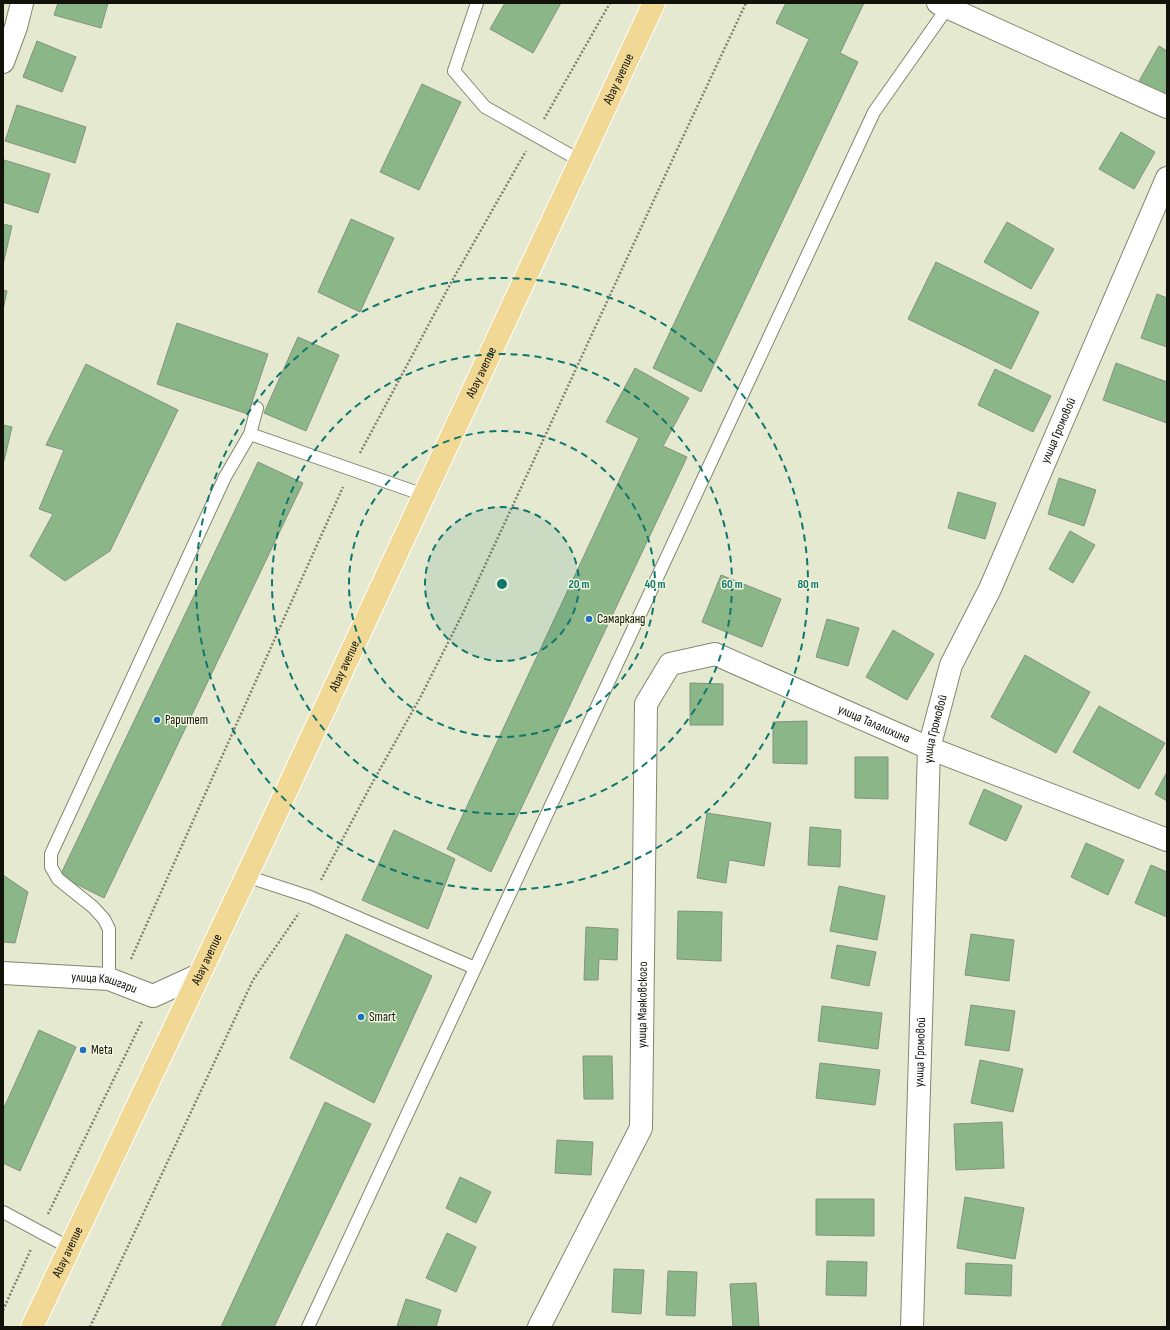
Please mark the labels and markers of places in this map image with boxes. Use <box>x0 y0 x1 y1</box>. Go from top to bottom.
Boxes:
centre of rings <box>495 577 509 591</box>
place label: Самарканд <box>597 611 646 627</box>
marker: Самарканд <box>584 614 594 624</box>
place label: Раритет <box>165 712 208 728</box>
marker: Раритет <box>152 715 162 725</box>
place label: Smart <box>369 1009 396 1025</box>
marker: Smart <box>356 1012 366 1022</box>
place label: Meta <box>91 1042 113 1058</box>
marker: Meta <box>78 1045 88 1055</box>

